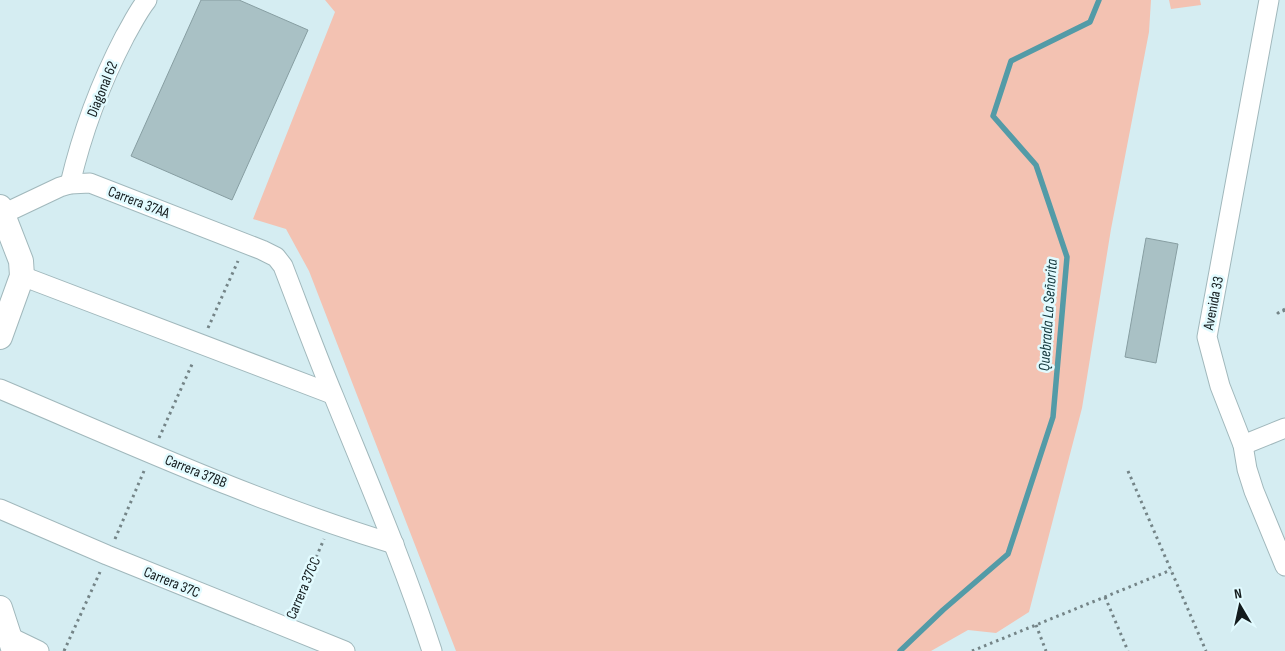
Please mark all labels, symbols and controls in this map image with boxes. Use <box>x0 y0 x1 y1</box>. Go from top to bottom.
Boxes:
street label: Diagonal 62 <box>83 59 122 120</box>
street label: Carrera 37AA <box>105 182 173 223</box>
water label: Quebrada La Señorita <box>1035 258 1062 372</box>
street label: Avenida 33 <box>1199 275 1228 332</box>
street label: Carrera 37BB <box>162 450 230 493</box>
street label: Carrera 37CC <box>282 554 325 622</box>
street label: Carrera 37C <box>141 563 203 602</box>
north arrow <box>1215 581 1265 631</box>
text: N <box>1233 585 1243 603</box>

